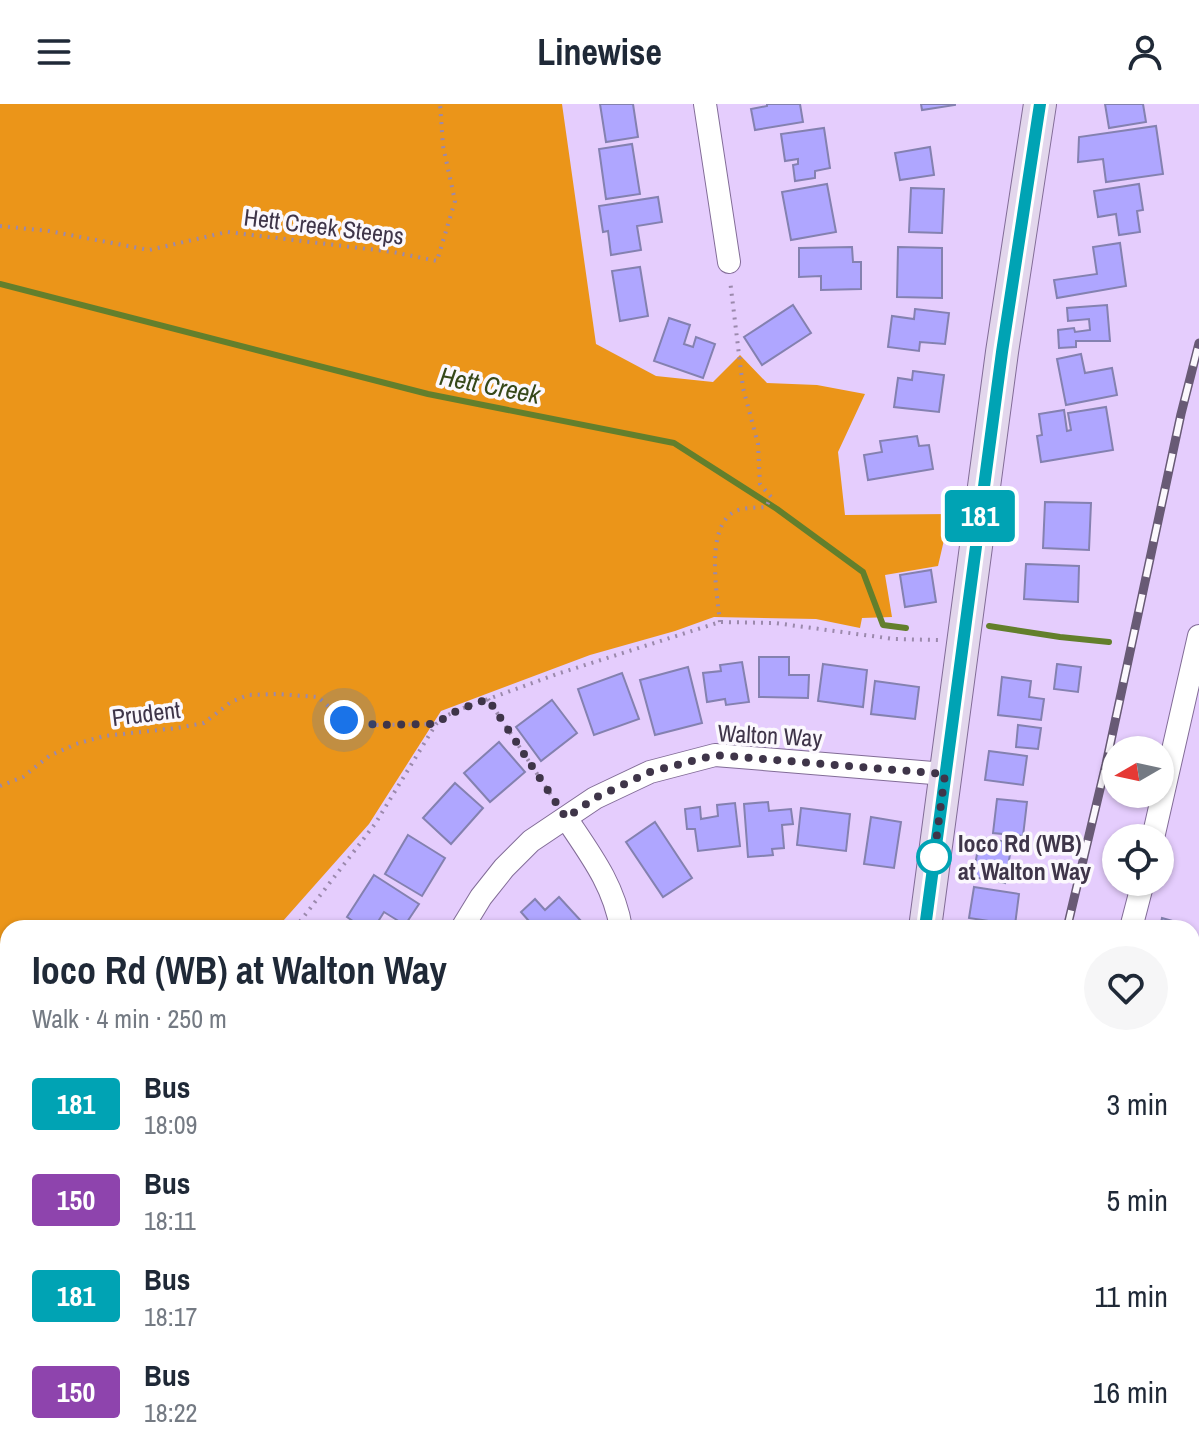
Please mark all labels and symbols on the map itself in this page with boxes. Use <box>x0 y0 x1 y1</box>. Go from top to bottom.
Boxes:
street label: Hett Creek Steeps <box>242 200 406 252</box>
water label: Hett Creek <box>437 358 545 412</box>
line badge: 181 <box>934 490 1026 542</box>
street label: Prudent <box>110 693 183 733</box>
your location <box>324 700 364 740</box>
street label: Walton Way <box>717 716 823 754</box>
north arrow <box>1102 736 1174 808</box>
place label: Ioco Rd (WB) at Walton Way <box>958 827 1091 887</box>
marker: Ioco Rd (WB) at Walton Way <box>917 840 951 874</box>

